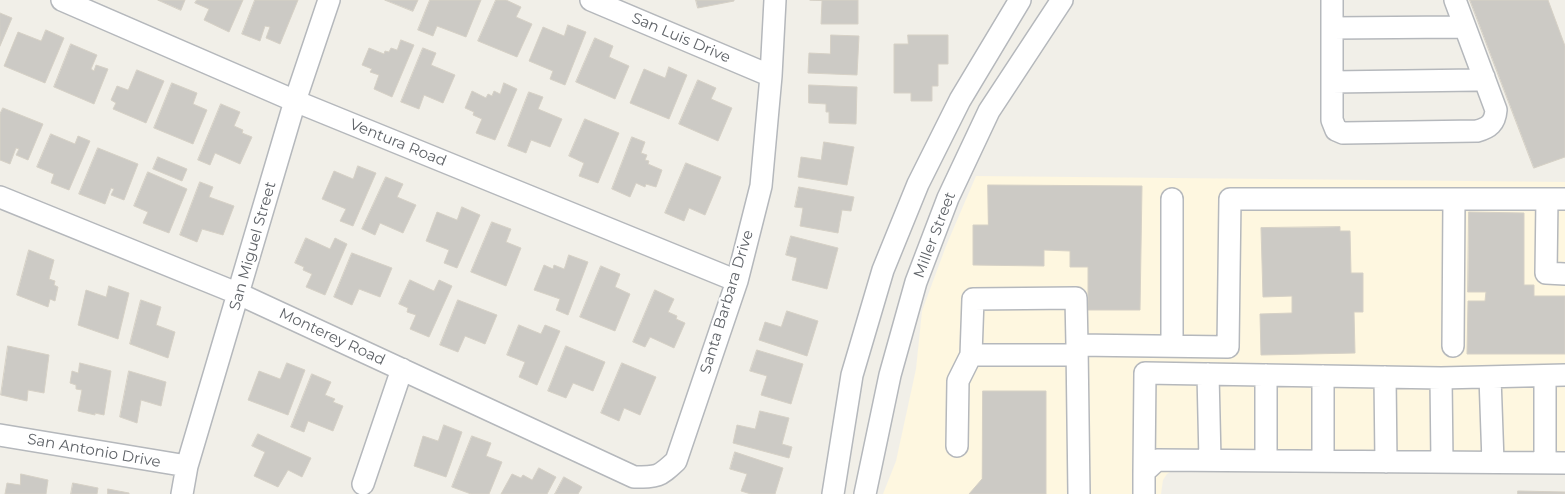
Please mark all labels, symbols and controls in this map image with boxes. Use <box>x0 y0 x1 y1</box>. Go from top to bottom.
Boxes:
street label: San Luis Drive <box>629 9 733 67</box>
street label: Ventura Road <box>347 115 449 171</box>
street label: San Miguel Street <box>226 179 280 313</box>
street label: Miller Street <box>910 189 960 281</box>
street label: Santa Barbara Drive <box>697 228 757 376</box>
street label: Monterey Road <box>276 305 388 369</box>
street label: San Antonio Drive <box>26 430 162 472</box>

